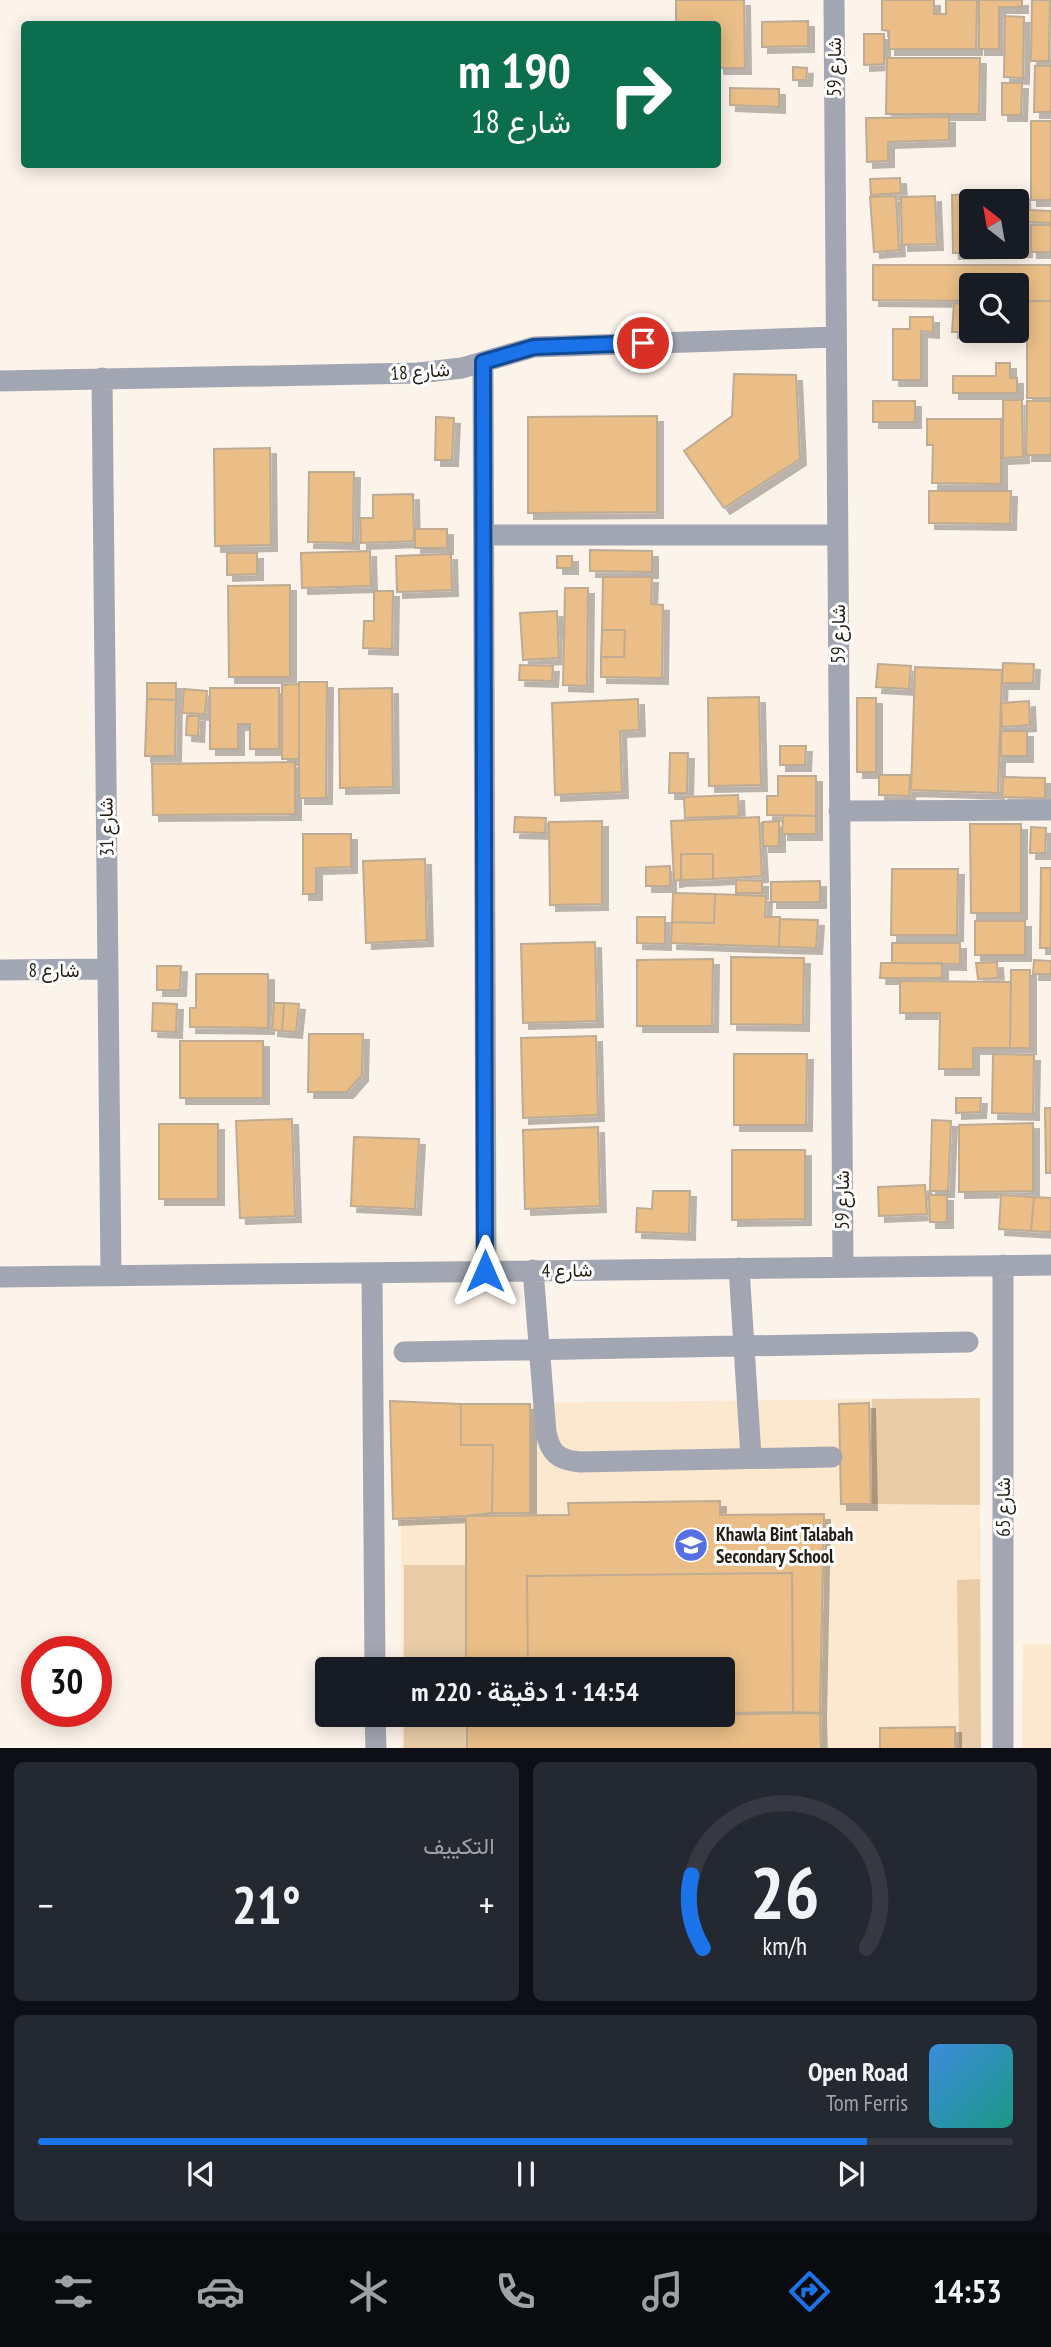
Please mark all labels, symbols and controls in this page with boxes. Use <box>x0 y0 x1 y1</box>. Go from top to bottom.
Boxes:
street label: شارع 59 <box>822 37 847 97</box>
text: 190 m <box>458 38 571 102</box>
icon: right <box>595 49 686 140</box>
text: شارع 18 <box>471 100 571 142</box>
north arrow <box>959 189 1029 259</box>
map controls <box>959 189 1029 343</box>
button: search <box>959 273 1029 343</box>
pin <box>613 313 673 373</box>
icon: arrive <box>624 324 662 362</box>
street label: شارع 18 <box>390 357 451 386</box>
street label: شارع 59 <box>826 604 851 664</box>
street label: شارع 31 <box>93 797 120 857</box>
street label: شارع 8 <box>29 958 79 983</box>
street label: شارع 59 <box>830 1170 855 1230</box>
position arrow <box>448 1234 522 1308</box>
street label: شارع 4 <box>541 1258 593 1283</box>
street label: شارع 65 <box>991 1477 1016 1537</box>
place label: Khawla Bint Talabah Secondary School <box>716 1522 853 1568</box>
school or university icon: Khawla Bint Talabah Secondary School <box>672 1526 710 1564</box>
speed limit sign: 30 <box>21 1636 112 1727</box>
text: 14:54 · 1 دقيقة · 220 m <box>411 1675 639 1708</box>
text: التكييف <box>423 1831 495 1860</box>
text: 26 <box>750 1844 820 1938</box>
text: 21° <box>232 1871 301 1938</box>
text: − <box>38 1880 54 1929</box>
text: + <box>479 1880 494 1929</box>
text: km/h <box>763 1929 807 1961</box>
text: Open Road <box>808 2055 908 2088</box>
text: Tom Ferris <box>826 2088 908 2117</box>
icon: previous <box>182 2155 220 2193</box>
icon: pause <box>507 2155 545 2193</box>
icon: next <box>832 2155 870 2193</box>
icon: filters <box>49 2267 98 2316</box>
icon: car <box>196 2267 245 2316</box>
icon: climate <box>344 2267 393 2316</box>
icon: phone <box>491 2267 540 2316</box>
icon: music <box>638 2267 687 2316</box>
icon: directions <box>785 2267 834 2316</box>
text: 14:53 <box>933 2270 1002 2312</box>

